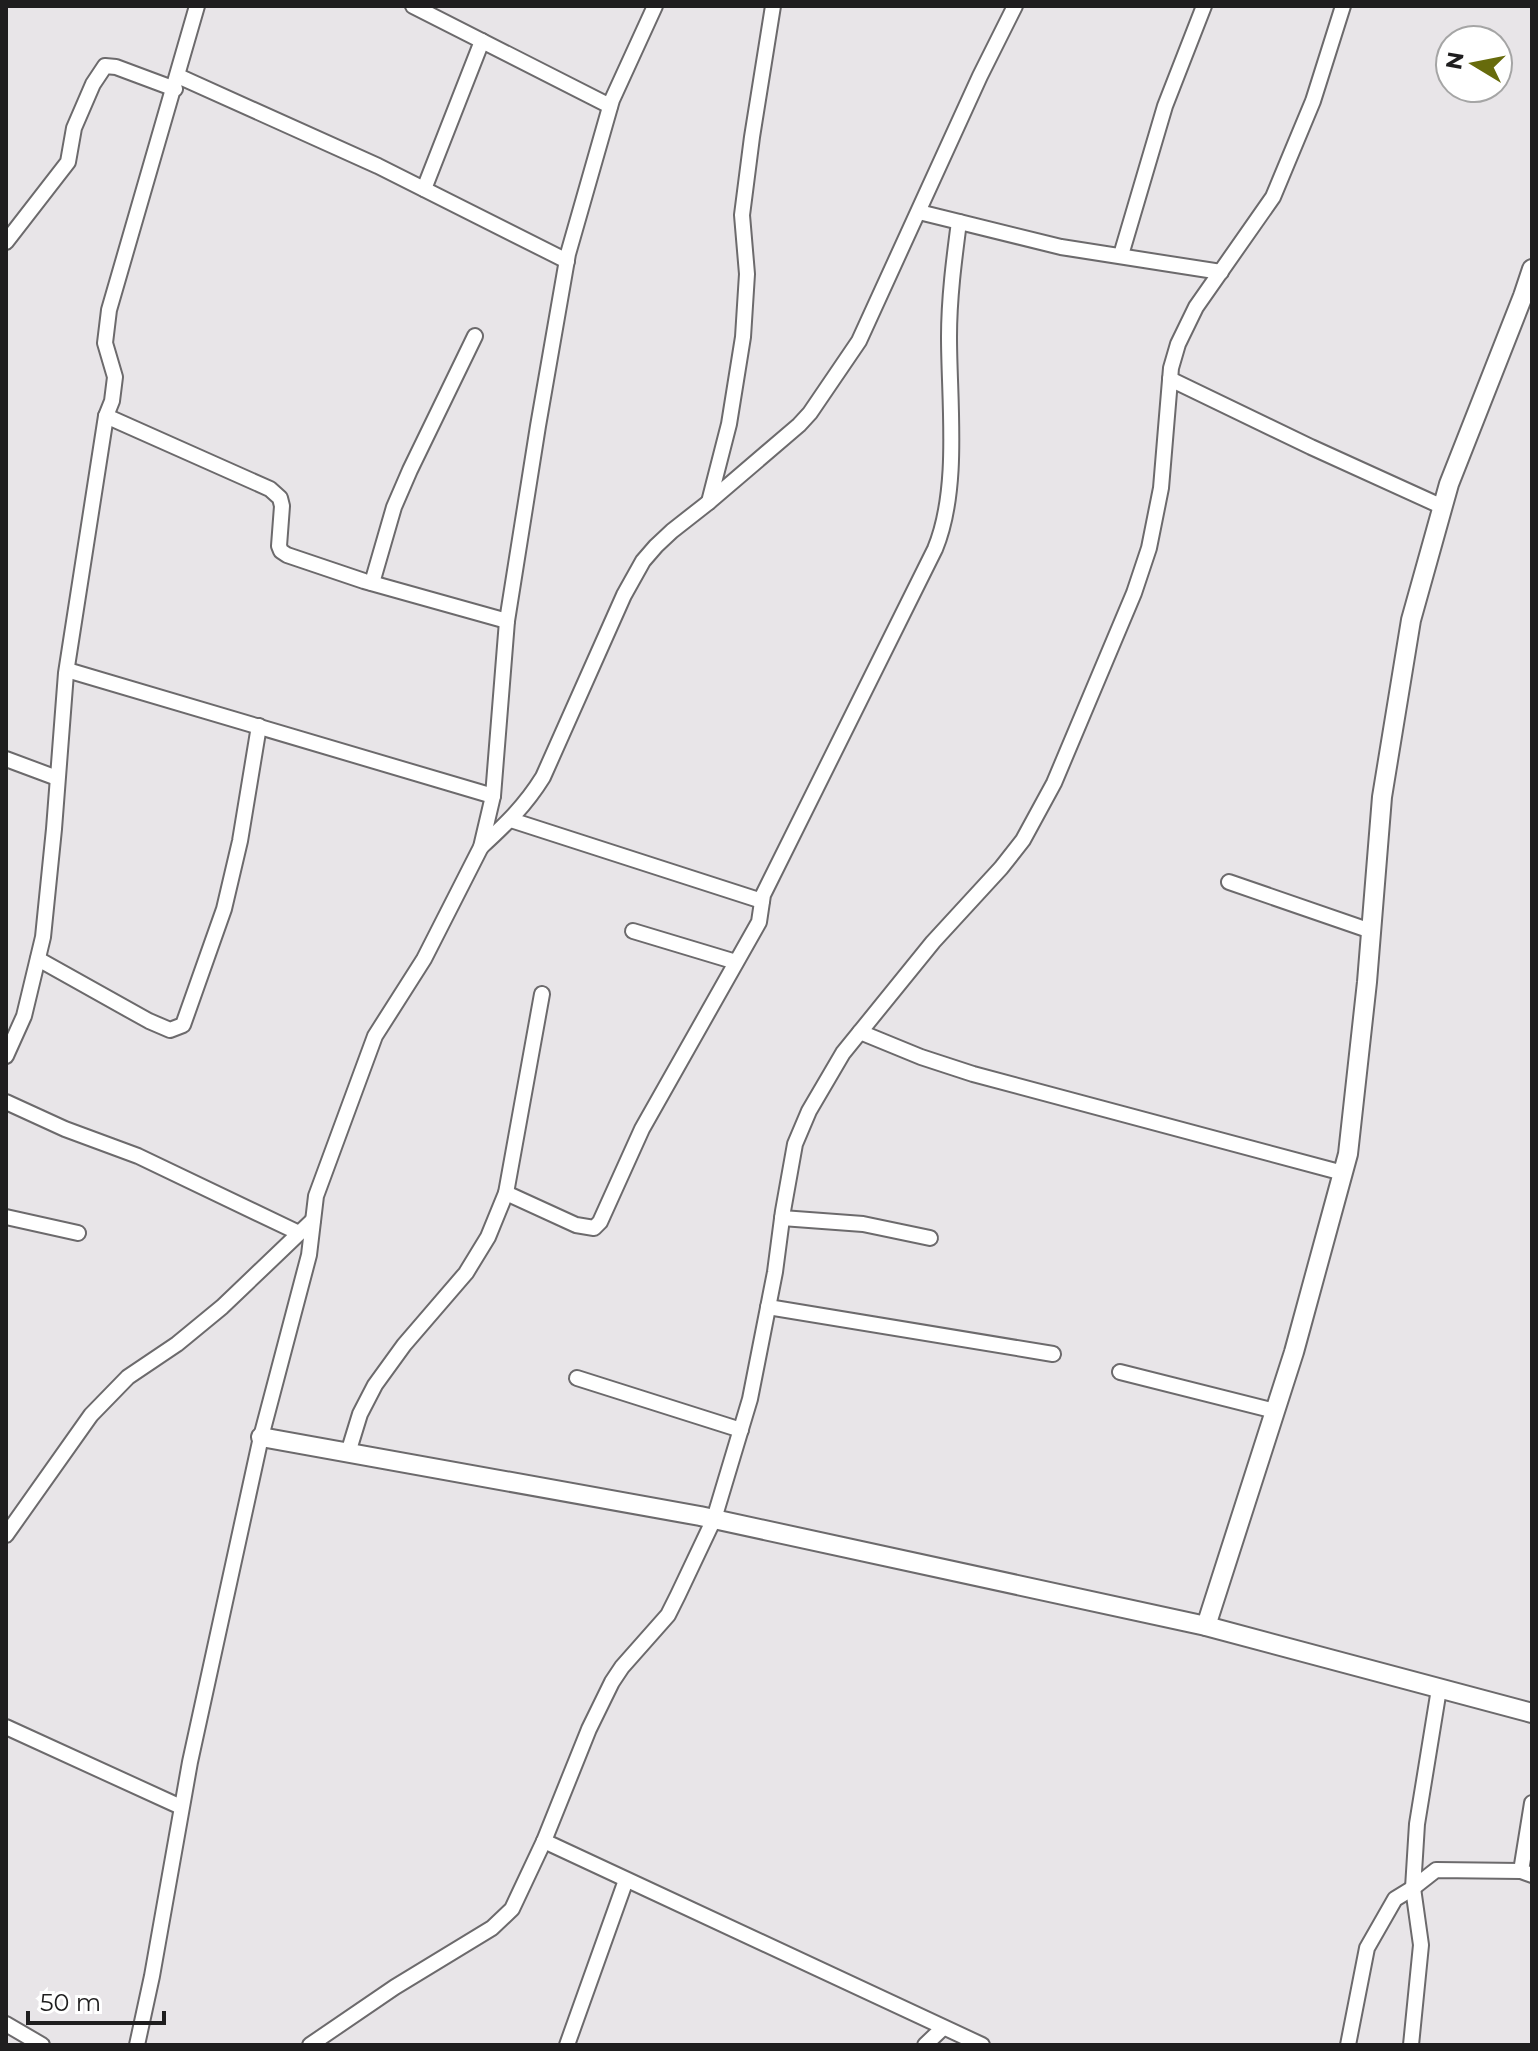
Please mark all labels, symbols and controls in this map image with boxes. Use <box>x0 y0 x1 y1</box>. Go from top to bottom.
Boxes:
north arrow <box>1434 24 1514 104</box>
text: N <box>1440 50 1470 72</box>
scale bar <box>28 1975 164 2025</box>
text: 50 m <box>40 1988 101 2017</box>

